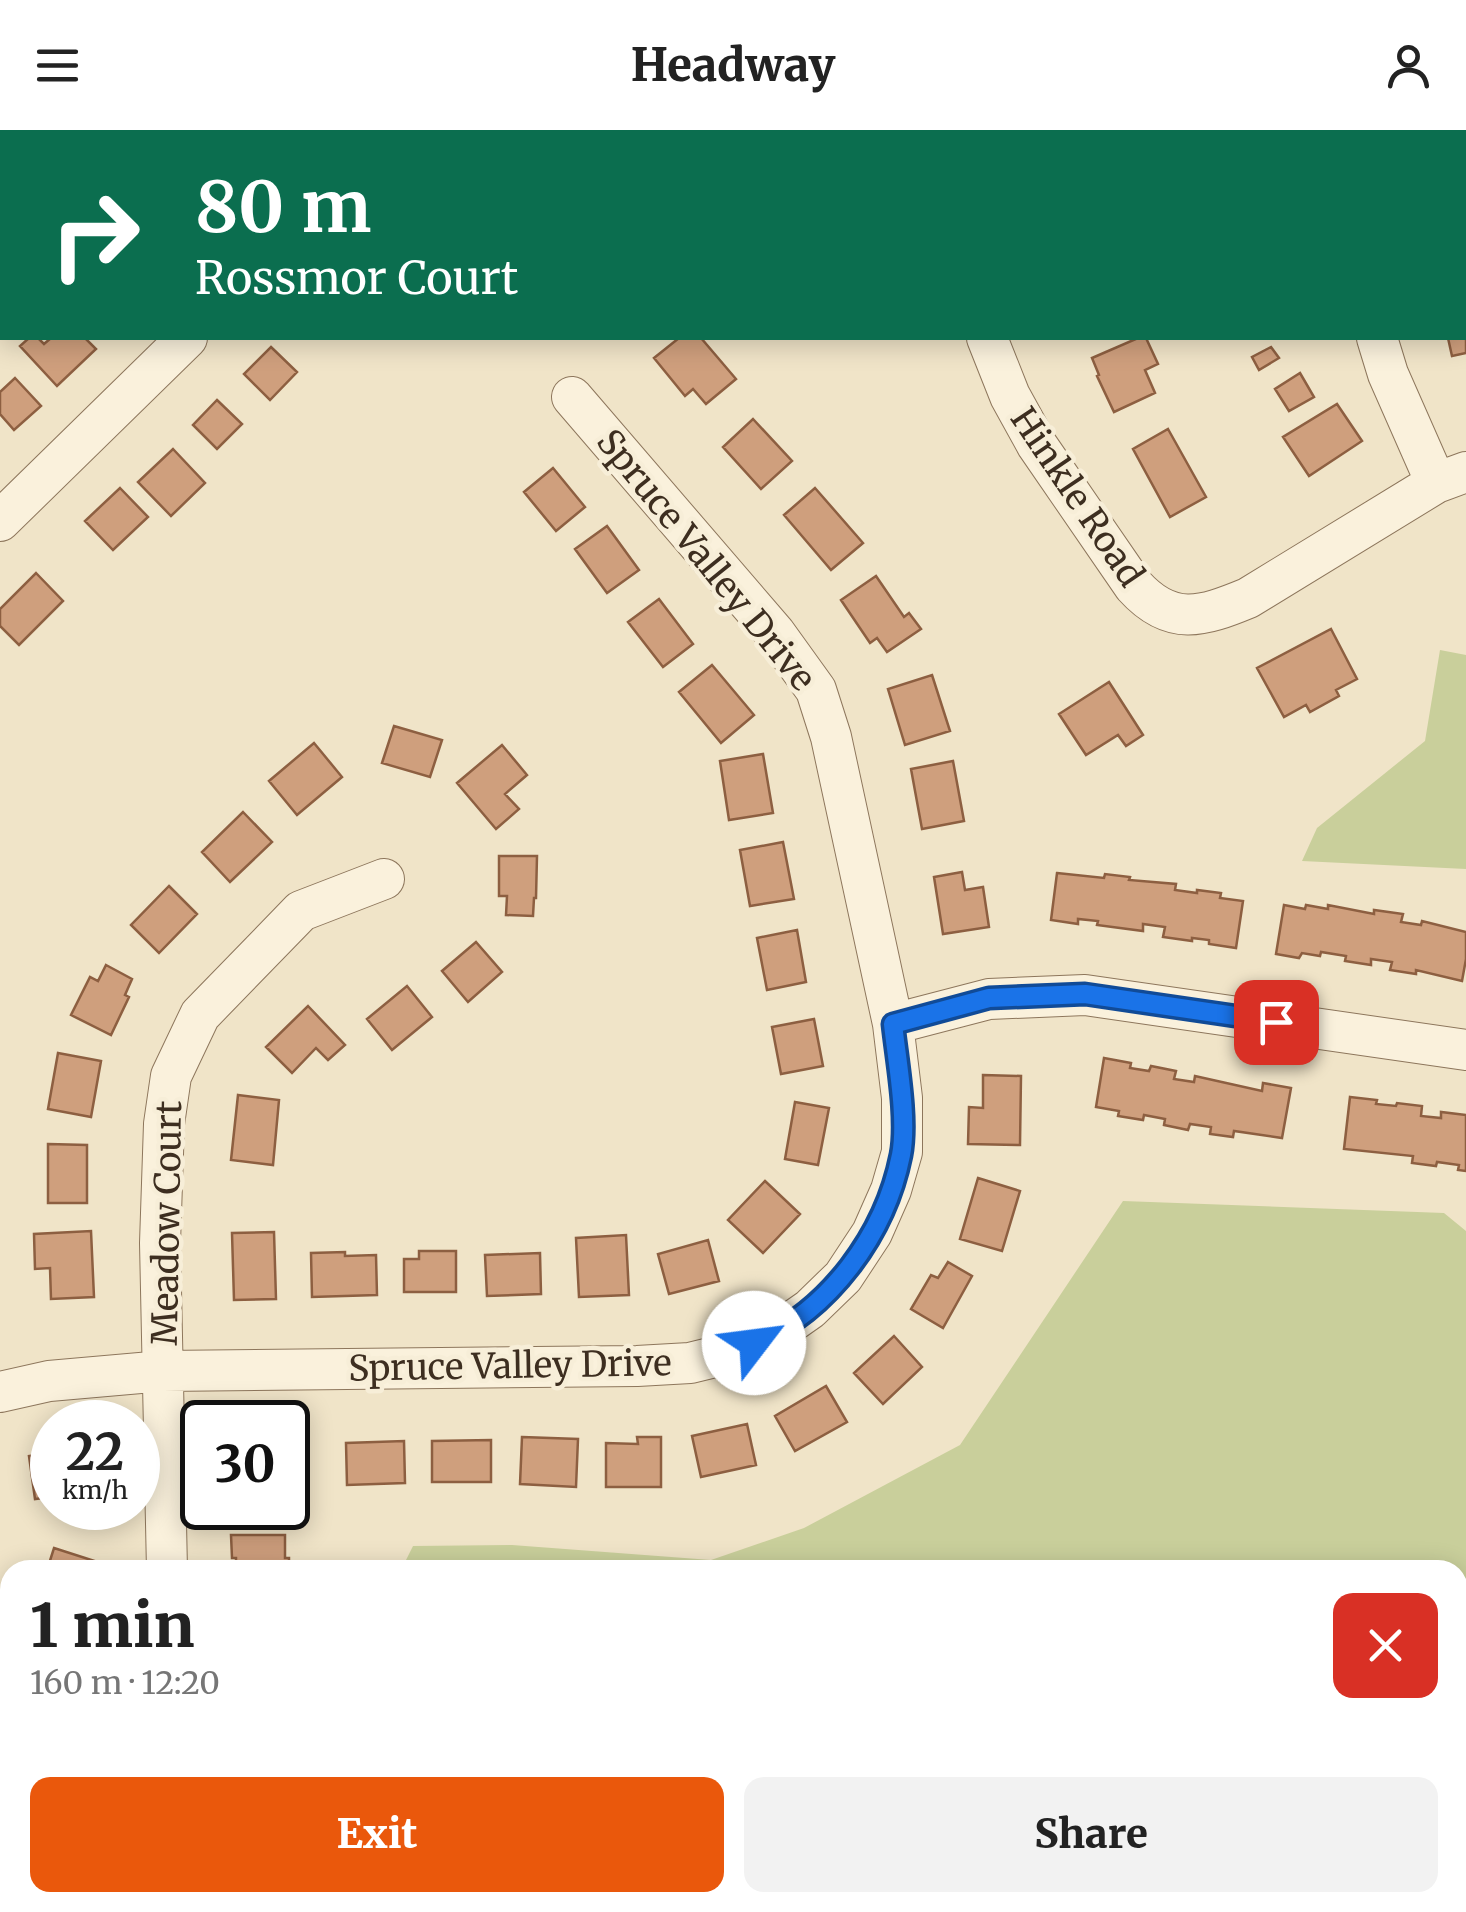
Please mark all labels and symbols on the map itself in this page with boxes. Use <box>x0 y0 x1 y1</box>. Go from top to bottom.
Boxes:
street label: Hinkle Road <box>1001 399 1153 595</box>
street label: Spruce Valley Drive <box>587 421 825 699</box>
pin <box>1234 980 1319 1065</box>
street label: Meadow Court <box>143 1100 191 1346</box>
position arrow <box>702 1291 806 1395</box>
street label: Spruce Valley Drive <box>348 1341 672 1391</box>
speed limit sign: 30 <box>180 1400 310 1530</box>

